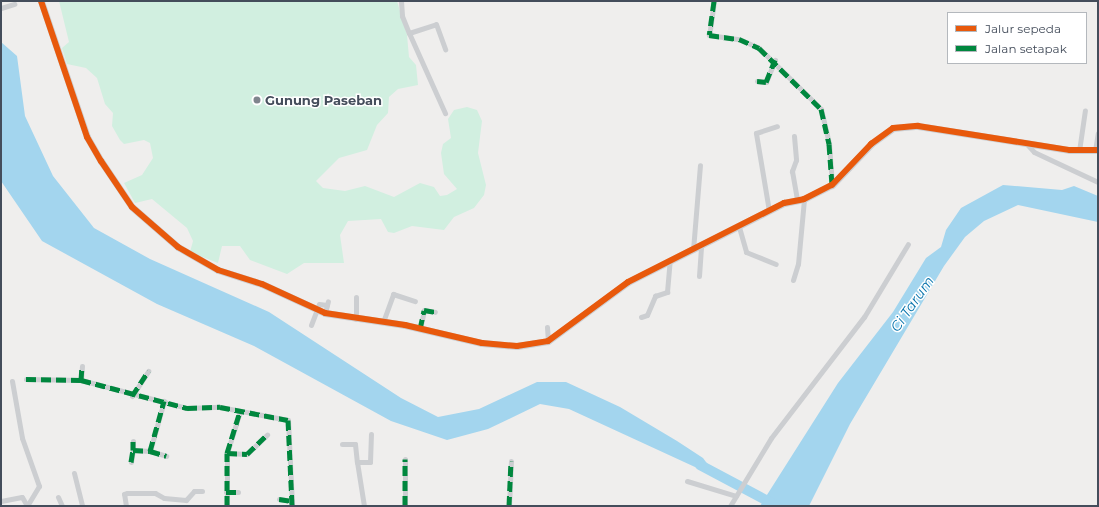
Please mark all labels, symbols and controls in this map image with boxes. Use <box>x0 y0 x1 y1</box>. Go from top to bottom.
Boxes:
legend <box>947 12 1087 64</box>
text: Jalur sepeda <box>985 21 1061 36</box>
text: Jalan setapak <box>985 41 1067 56</box>
place label: Gunung Paseban <box>265 92 382 108</box>
marker: Gunung Paseban <box>252 95 262 105</box>
water label: Ci Tarum <box>887 273 937 335</box>

